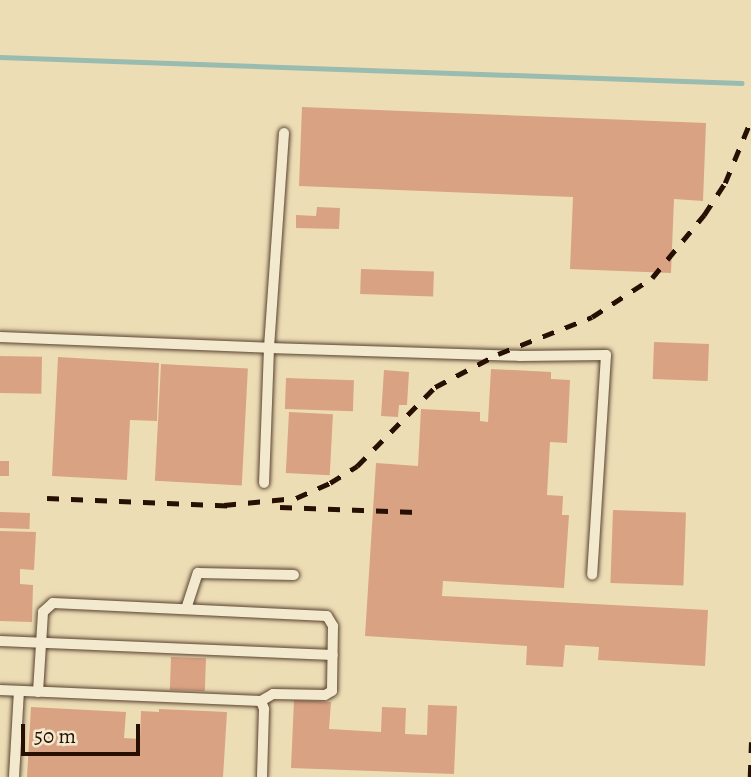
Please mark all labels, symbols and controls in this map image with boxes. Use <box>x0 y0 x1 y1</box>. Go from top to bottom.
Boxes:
scale bar <box>24 710 144 754</box>
text: 50 m <box>34 722 76 750</box>

